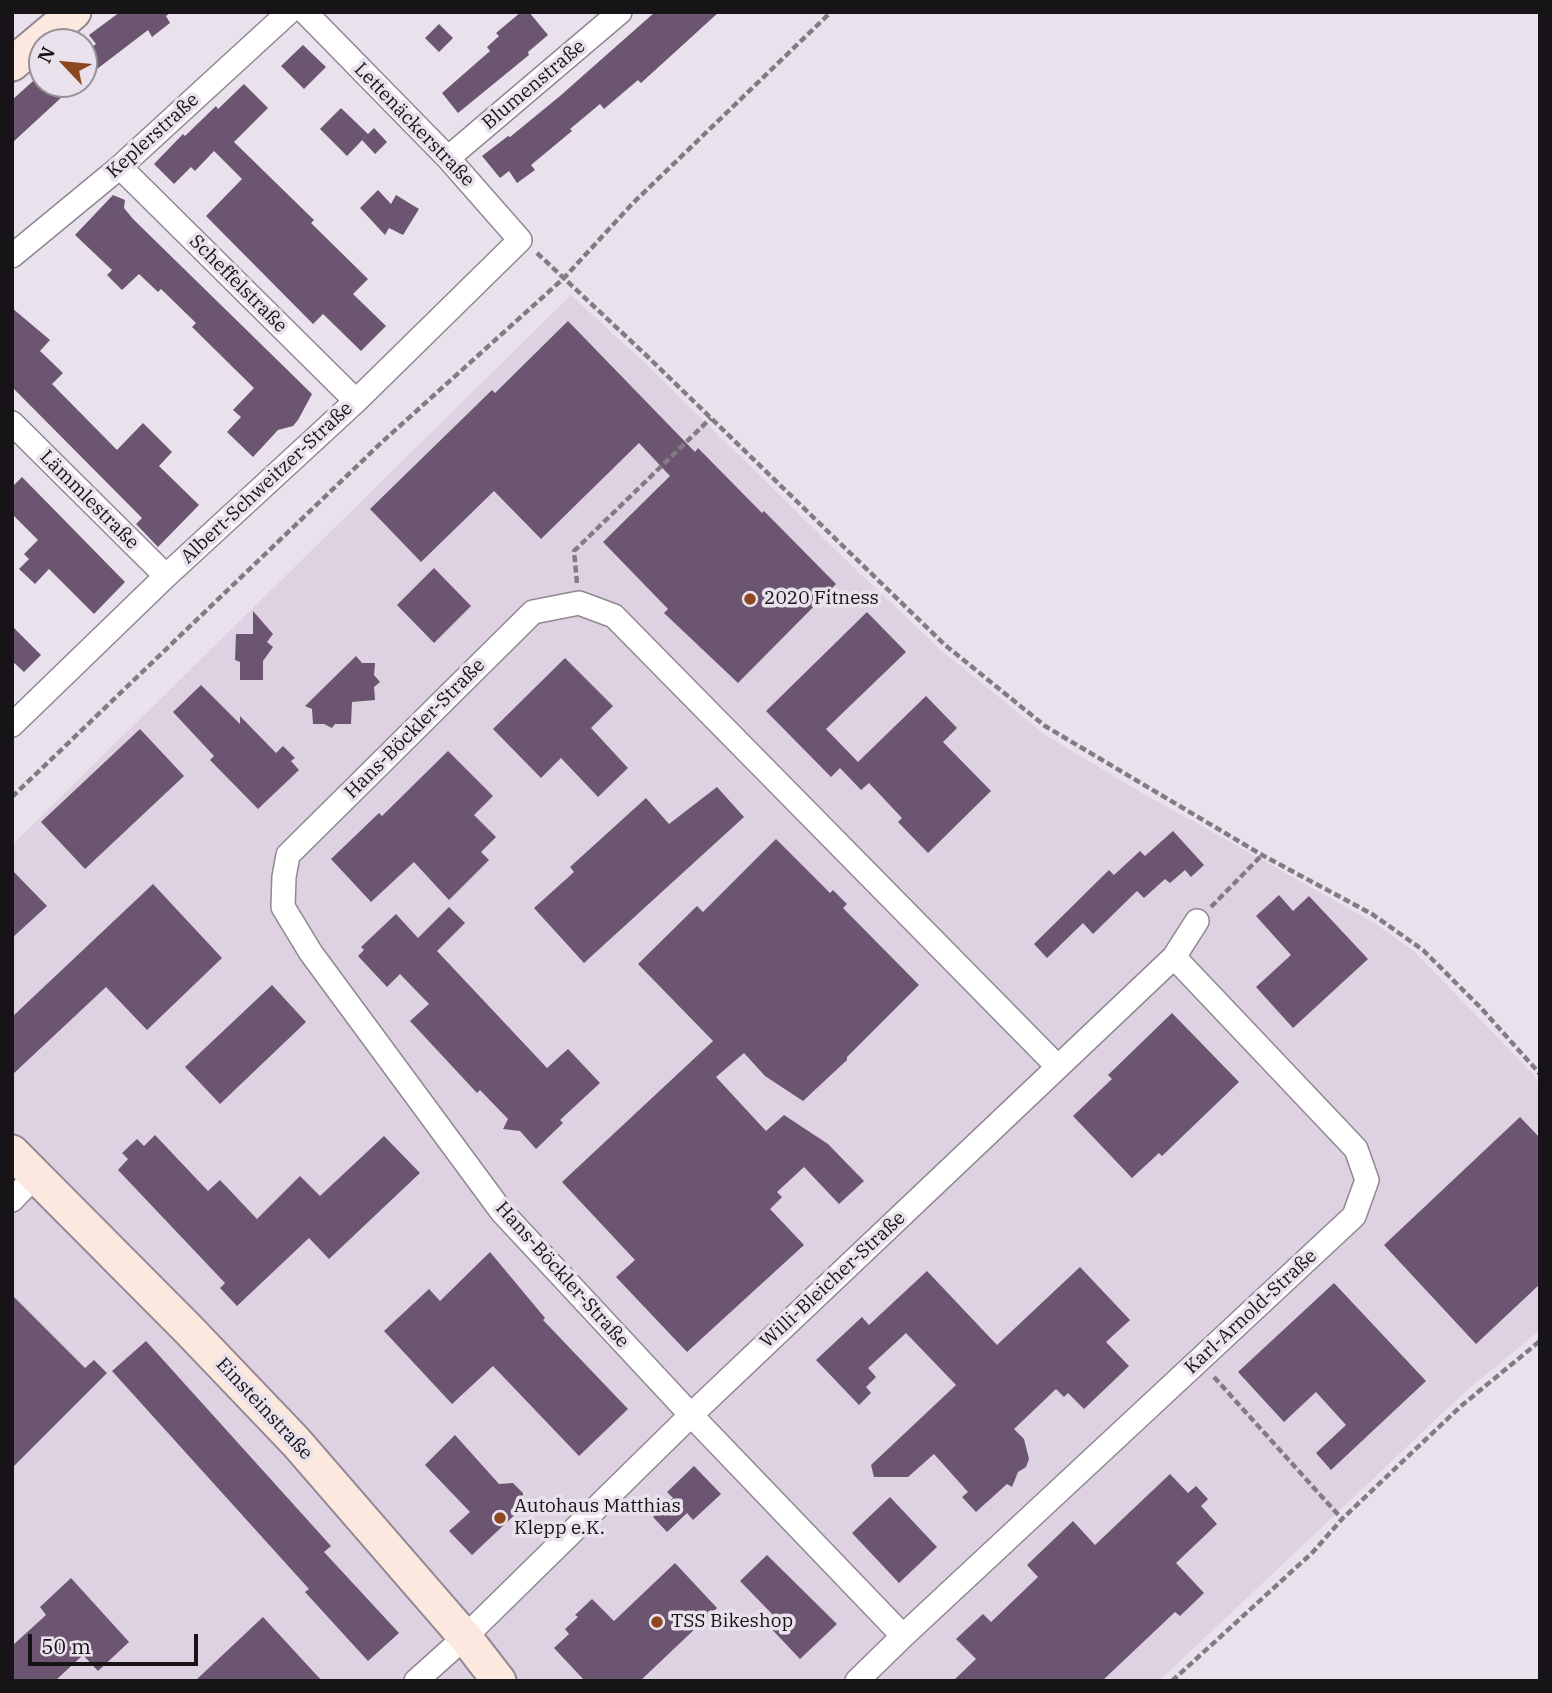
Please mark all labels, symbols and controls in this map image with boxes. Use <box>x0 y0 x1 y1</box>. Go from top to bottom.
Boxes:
north arrow <box>28 28 98 98</box>
street label: Blumenstraße <box>478 35 590 135</box>
text: N <box>32 43 60 67</box>
street label: Lettenäckerstraße <box>349 58 479 192</box>
street label: Keplerstraße <box>102 89 204 183</box>
street label: Scheffelstraße <box>184 230 292 338</box>
street label: Albert-Schweitzer-Straße <box>176 397 358 569</box>
street label: Lämmlestraße <box>35 446 143 554</box>
place label: 2020 Fitness <box>764 588 879 610</box>
marker: 2020 Fitness <box>742 591 758 607</box>
street label: Hans-Böckler-Straße <box>340 654 490 804</box>
street label: Hans-Böckler-Straße <box>490 1197 634 1353</box>
street label: Willi-Bleicher-Straße <box>756 1207 910 1353</box>
street label: Karl-Arnold-Straße <box>1180 1245 1322 1379</box>
street label: Einsteinstraße <box>211 1353 317 1465</box>
place label: Autohaus Matthias Klepp e.K. <box>514 1496 681 1540</box>
marker: Autohaus Matthias Klepp e.K. <box>492 1510 508 1526</box>
place label: TSS Bikeshop <box>671 1611 793 1633</box>
marker: TSS Bikeshop <box>649 1614 665 1630</box>
scale bar <box>32 1620 201 1664</box>
text: 50 m <box>41 1632 91 1660</box>

